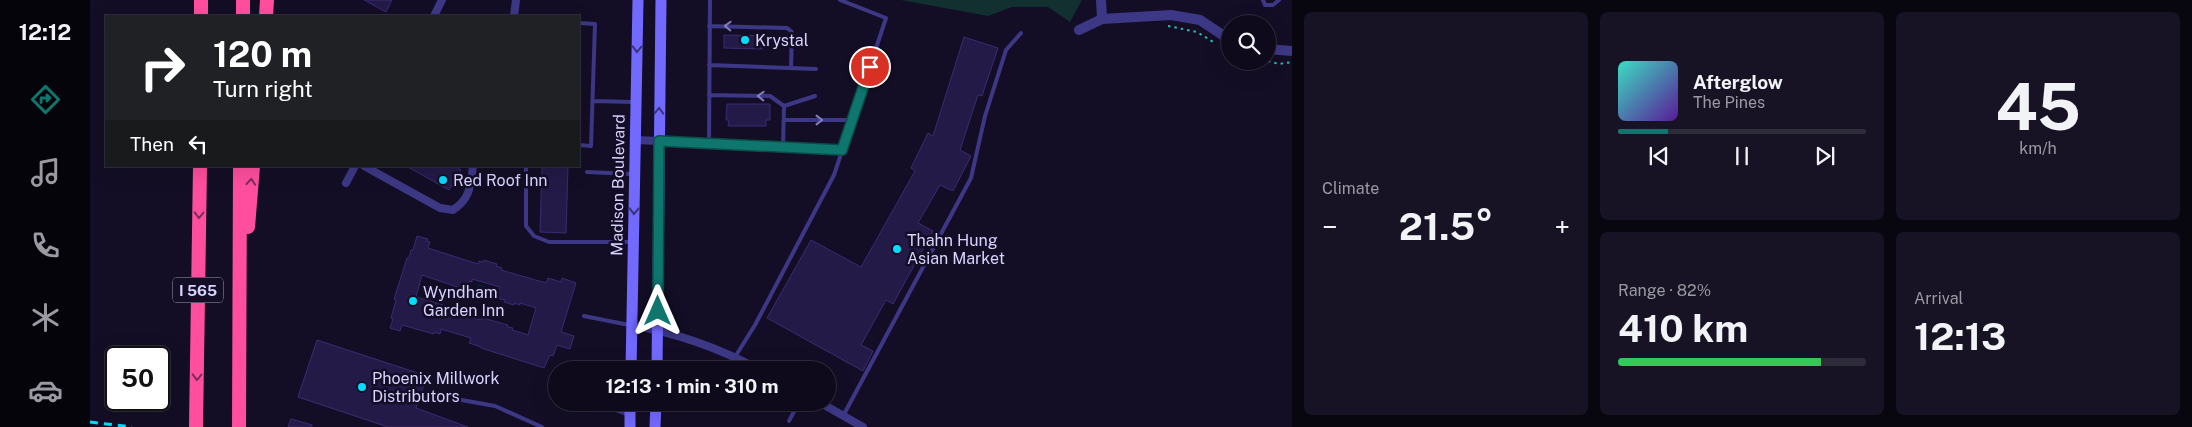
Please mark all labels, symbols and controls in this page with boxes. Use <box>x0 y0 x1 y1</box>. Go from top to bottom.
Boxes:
map controls <box>1221 15 1276 70</box>
button: search <box>1221 15 1276 70</box>
text: 12:12 <box>19 19 71 45</box>
one-way arrow <box>724 21 732 32</box>
place label: Krystal <box>755 31 809 50</box>
text: 120 m <box>213 34 312 75</box>
marker: Krystal <box>739 34 751 46</box>
icon: right <box>130 35 195 100</box>
one-way arrow <box>632 45 642 53</box>
pin <box>849 46 891 88</box>
icon: arrive <box>856 53 884 81</box>
text: 45 <box>1995 68 2081 145</box>
text: Afterglow <box>1693 71 1783 93</box>
text: Turn right <box>213 76 313 102</box>
icon: directions <box>28 82 63 117</box>
one-way arrow <box>757 91 765 102</box>
text: The Pines <box>1693 93 1765 112</box>
one-way arrow <box>654 107 664 115</box>
street label: Madison Boulevard <box>607 114 629 256</box>
one-way arrow <box>815 115 823 125</box>
icon: left <box>184 130 212 158</box>
text: Then <box>130 133 174 155</box>
text: km/h <box>2019 139 2057 158</box>
icon: previous <box>1645 142 1673 170</box>
icon: pause <box>1728 142 1756 170</box>
icon: next <box>1811 142 1839 170</box>
icon: music <box>28 155 63 190</box>
place label: Red Roof Inn <box>453 171 548 190</box>
marker: Red Roof Inn <box>437 174 449 186</box>
one-way arrow <box>246 177 257 185</box>
text: Climate <box>1322 179 1379 198</box>
text: 21.5° <box>1399 204 1493 249</box>
one-way arrow <box>629 208 639 215</box>
text: − <box>1322 210 1338 243</box>
text: + <box>1554 210 1570 243</box>
one-way arrow <box>193 211 204 219</box>
icon: phone <box>28 228 63 263</box>
place label: Thahn Hung Asian Market <box>907 231 1005 268</box>
marker: Thahn Hung Asian Market <box>891 243 903 255</box>
road number: I 565 <box>173 278 223 302</box>
text: Range · 82% <box>1618 281 1711 300</box>
place label: Wyndham Garden Inn <box>423 283 504 320</box>
position arrow <box>631 284 683 336</box>
text: Arrival <box>1914 289 1963 308</box>
marker: Wyndham Garden Inn <box>407 295 419 307</box>
icon: climate <box>28 300 63 335</box>
text: 410 km <box>1618 306 1748 351</box>
text: 12:13 <box>1914 314 2006 359</box>
speed limit sign: 50 <box>105 346 170 411</box>
place label: Phoenix Millwork Distributors <box>372 369 500 406</box>
icon: car <box>28 373 63 408</box>
one-way arrow <box>192 374 202 382</box>
text: 12:13 · 1 min · 310 m <box>605 375 779 397</box>
marker: Phoenix Millwork Distributors <box>356 381 368 393</box>

